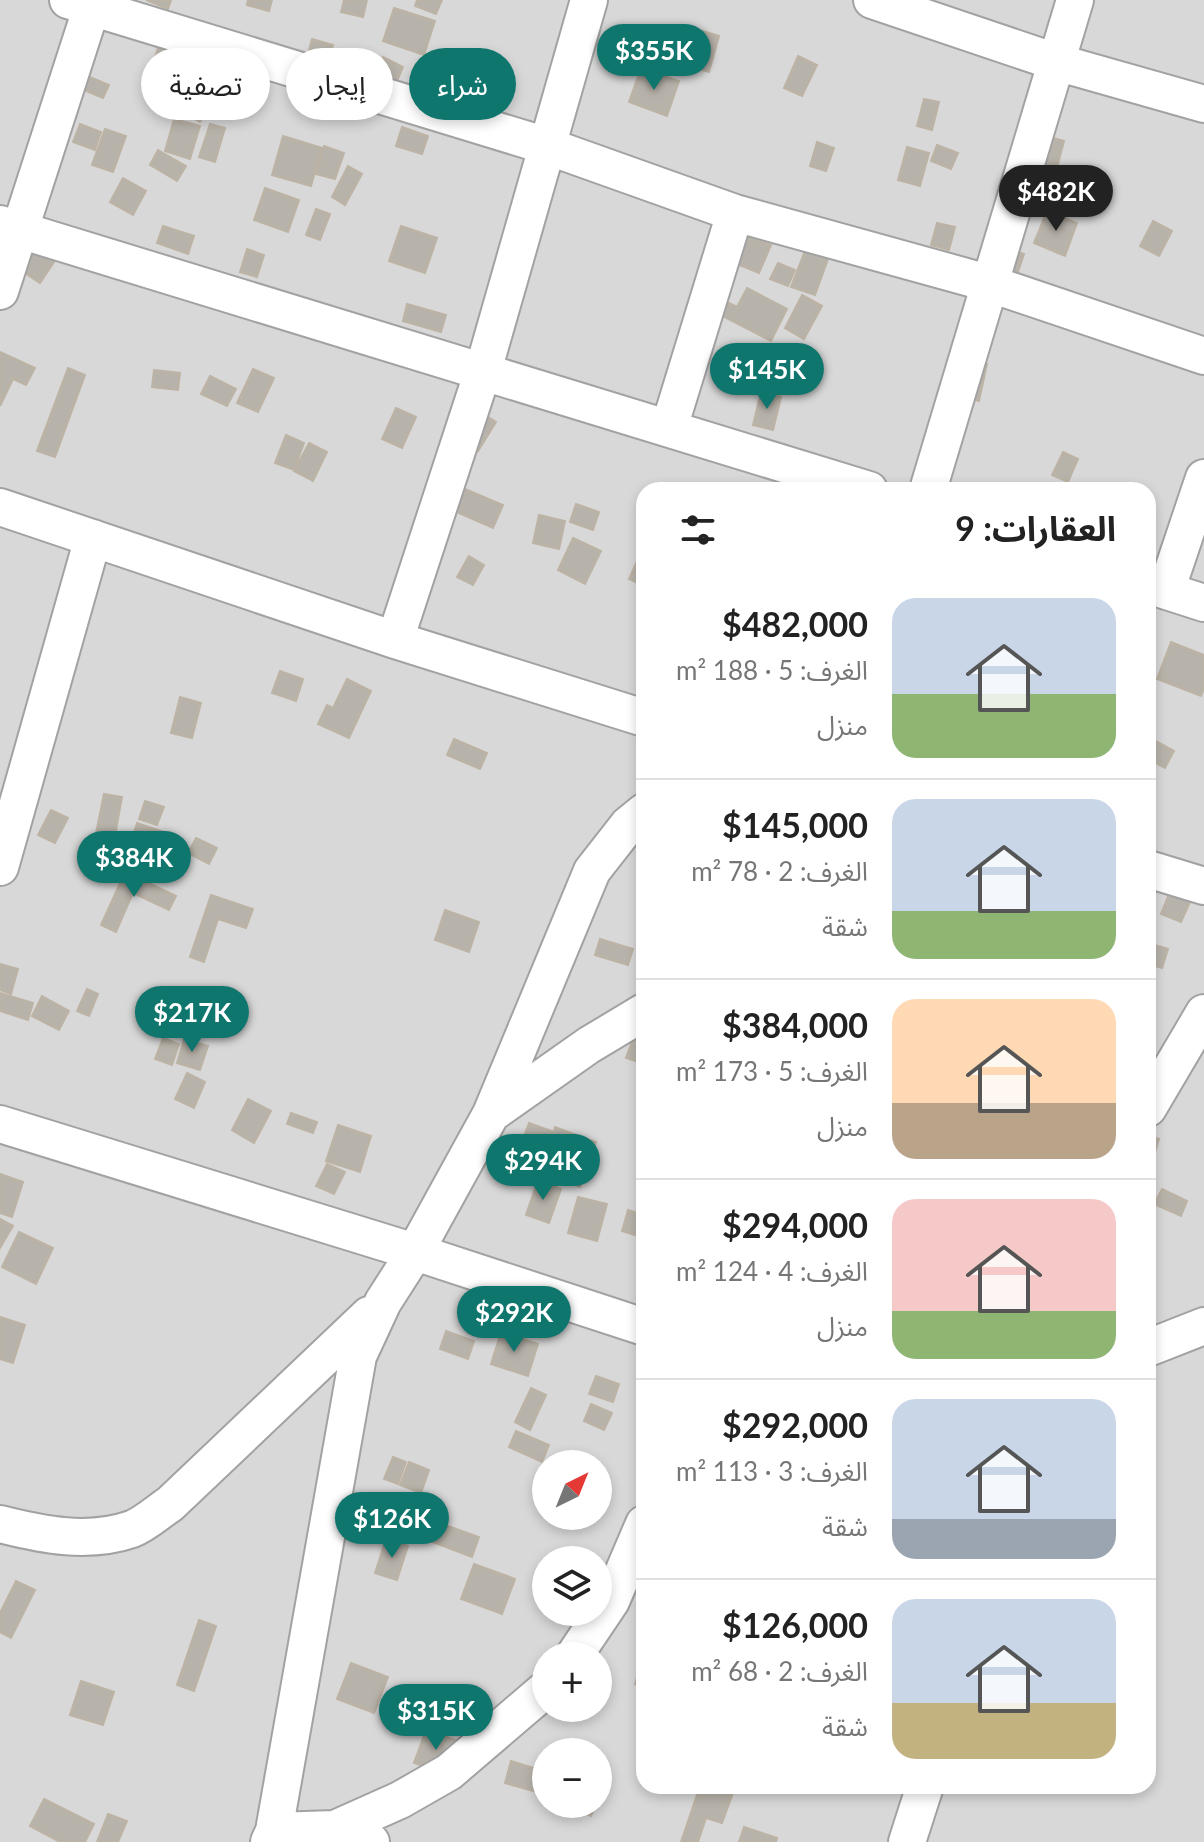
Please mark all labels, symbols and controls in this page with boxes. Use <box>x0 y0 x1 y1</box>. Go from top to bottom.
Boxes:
pin: $355K <box>598 24 710 92</box>
text: $355K <box>615 34 693 66</box>
chip: تصفية <box>141 48 270 120</box>
chip: إيجار <box>286 48 393 120</box>
chip: شراء <box>409 48 516 120</box>
pin: $482K <box>1000 165 1112 233</box>
text: $482K <box>1017 175 1095 207</box>
pin: $145K <box>711 343 823 411</box>
text: $145K <box>728 353 806 385</box>
text: العقارات: 9 <box>955 507 1116 548</box>
icon: filters <box>676 508 720 552</box>
text: $482,000 <box>722 603 868 644</box>
icon: home <box>956 630 1052 726</box>
text: الغرف: 5 · 188 m² <box>676 654 868 686</box>
text: منزل <box>817 709 868 741</box>
text: $145,000 <box>722 804 868 845</box>
pin: $384K <box>78 831 190 899</box>
icon: home <box>956 831 1052 927</box>
text: $384K <box>95 841 173 873</box>
text: الغرف: 2 · 78 m² <box>691 855 868 887</box>
text: شقة <box>822 910 868 942</box>
pin: $217K <box>136 986 248 1054</box>
text: $217K <box>153 996 231 1028</box>
text: $384,000 <box>722 1004 868 1045</box>
icon: home <box>956 1031 1052 1127</box>
text: الغرف: 5 · 173 m² <box>676 1055 868 1087</box>
text: منزل <box>817 1110 868 1142</box>
pin: $294K <box>487 1134 599 1202</box>
text: $294K <box>504 1144 582 1176</box>
text: $294,000 <box>722 1204 868 1245</box>
icon: home <box>956 1231 1052 1327</box>
text: الغرف: 4 · 124 m² <box>676 1255 868 1287</box>
pin: $292K <box>458 1286 570 1354</box>
text: $292K <box>475 1296 553 1328</box>
text: منزل <box>817 1310 868 1342</box>
text: $292,000 <box>722 1404 868 1445</box>
icon: home <box>956 1431 1052 1527</box>
north arrow <box>532 1450 612 1530</box>
map controls <box>532 1450 612 1818</box>
text: الغرف: 3 · 113 m² <box>676 1455 868 1487</box>
pin: $126K <box>336 1492 448 1560</box>
text: $126K <box>353 1502 431 1534</box>
text: شقة <box>822 1510 868 1542</box>
button: layers <box>532 1546 612 1626</box>
text: $126,000 <box>722 1604 868 1645</box>
icon: home <box>956 1631 1052 1727</box>
button: + <box>532 1642 612 1722</box>
text: الغرف: 2 · 68 m² <box>691 1655 868 1687</box>
pin: $315K <box>380 1684 492 1752</box>
text: $315K <box>397 1694 475 1726</box>
text: شقة <box>822 1710 868 1742</box>
button: − <box>532 1738 612 1818</box>

